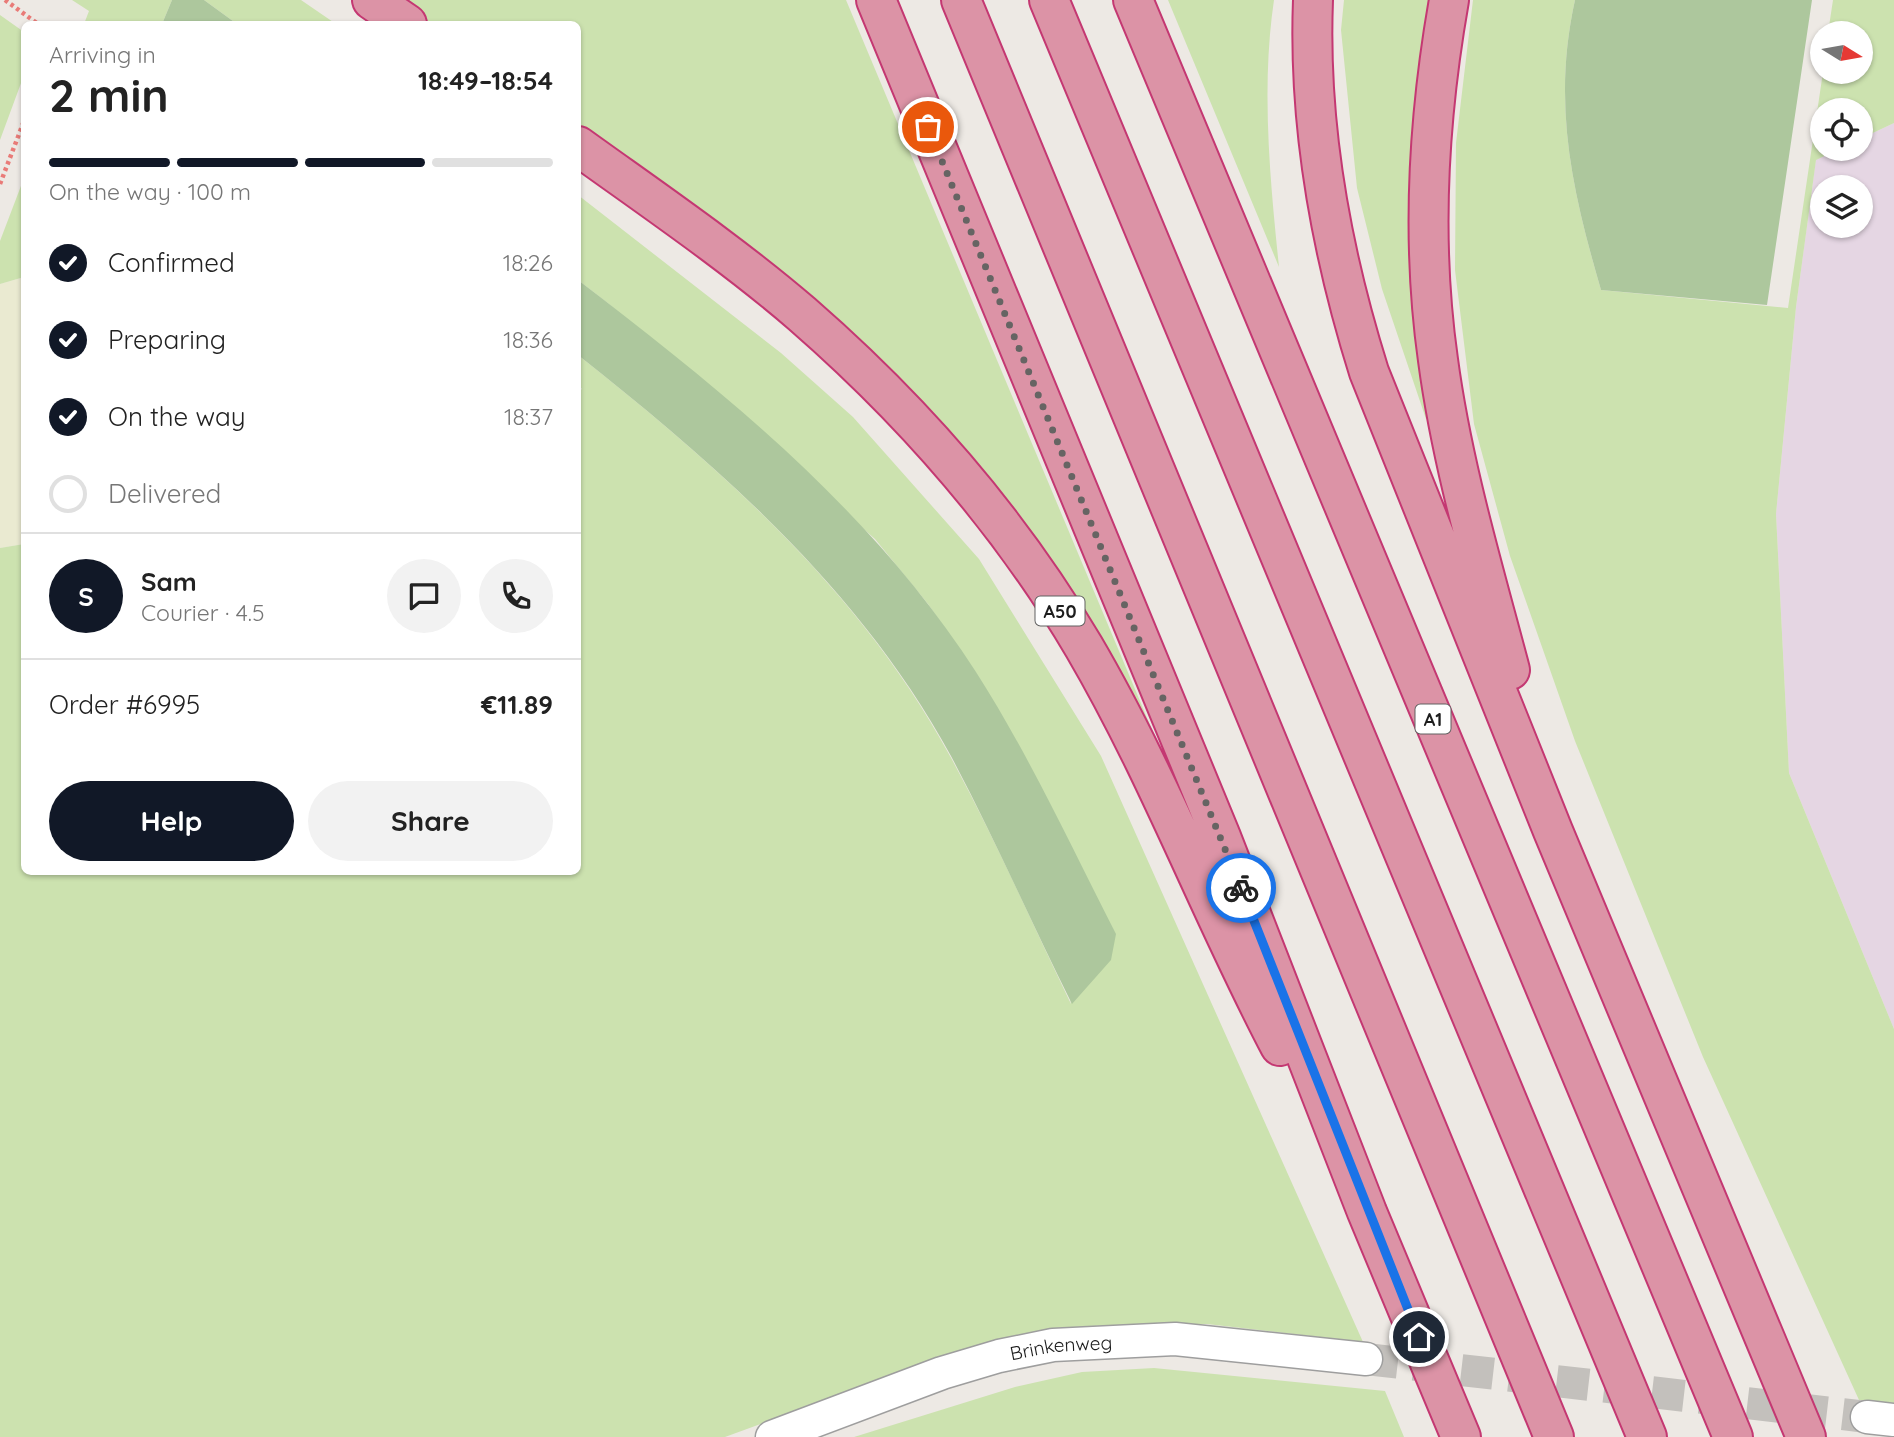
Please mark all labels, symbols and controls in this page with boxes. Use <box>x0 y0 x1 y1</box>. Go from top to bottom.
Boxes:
north arrow <box>1810 21 1872 84</box>
map controls <box>1810 21 1873 238</box>
text: Arriving in <box>49 40 156 69</box>
text: 18:49–18:54 <box>418 64 553 97</box>
text: 2 min <box>49 66 169 124</box>
pin <box>898 97 958 157</box>
button: locate <box>1810 98 1873 161</box>
icon: bag <box>909 108 947 146</box>
button: layers <box>1810 175 1873 238</box>
text: On the way · 100 m <box>49 177 251 206</box>
icon: check <box>49 244 87 282</box>
text: Confirmed <box>108 246 235 279</box>
text: 18:26 <box>503 248 553 277</box>
icon: check <box>49 321 87 359</box>
text: Preparing <box>108 323 226 356</box>
text: 18:36 <box>503 325 553 354</box>
icon: check <box>49 398 87 436</box>
text: On the way <box>108 400 246 433</box>
text: 18:37 <box>504 402 553 431</box>
text: Delivered <box>108 477 221 510</box>
button: chat <box>387 559 461 633</box>
button: phone <box>479 559 553 633</box>
text: Sam <box>141 565 197 598</box>
text: S <box>78 580 94 613</box>
road number: A50 <box>1036 596 1084 626</box>
text: Courier · 4.5 <box>141 598 265 627</box>
text: Order #6995 <box>49 688 200 721</box>
text: €11.89 <box>481 688 553 721</box>
road number: A1 <box>1416 704 1450 734</box>
button: Help <box>49 781 294 861</box>
button: Share <box>308 781 553 861</box>
courier <box>1206 853 1276 923</box>
icon: bike <box>1222 869 1260 907</box>
pin <box>1389 1307 1449 1367</box>
icon: home <box>1400 1318 1438 1356</box>
street label: Brinkenweg <box>1008 1330 1113 1365</box>

